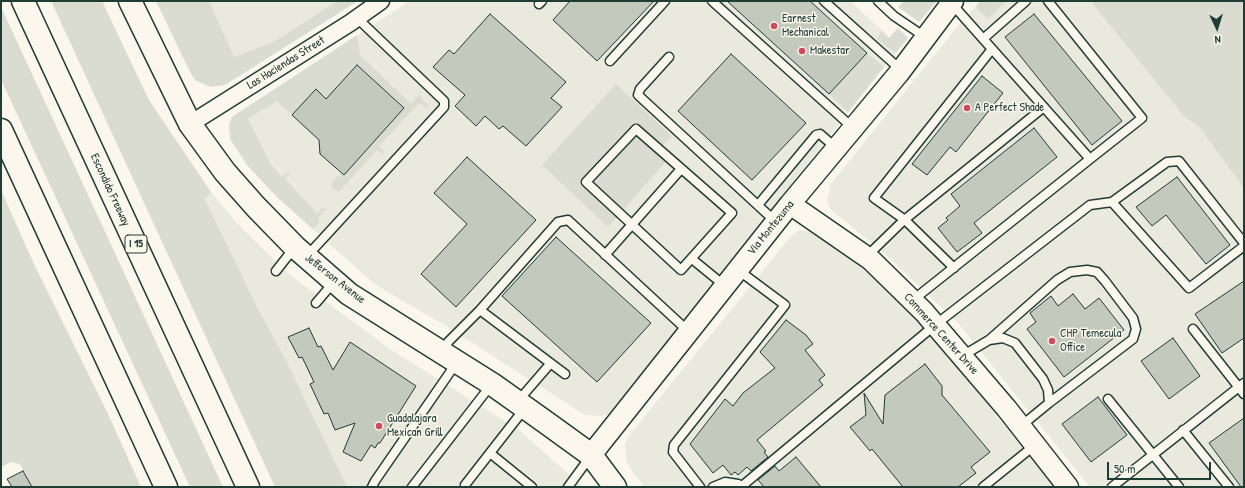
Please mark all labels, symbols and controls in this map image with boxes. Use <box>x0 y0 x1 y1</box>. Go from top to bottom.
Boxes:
north arrow <box>1197 8 1237 48</box>
place label: Earnest Mechanical <box>782 12 829 40</box>
marker: Earnest Mechanical <box>769 21 779 31</box>
street label: Las Haciendas Street <box>244 33 328 93</box>
text: N <box>1214 33 1221 47</box>
place label: Makestar <box>810 44 850 58</box>
marker: Makestar <box>797 46 807 56</box>
place label: A Perfect Shade <box>975 101 1044 115</box>
marker: A Perfect Shade <box>962 103 972 113</box>
street label: Escondido Freeway <box>87 151 133 229</box>
street label: Via Montezuma <box>745 198 797 258</box>
road number: I 15 <box>125 235 147 253</box>
street label: Jefferson Avenue <box>302 251 368 307</box>
street label: Commerce Center Drive <box>901 290 981 378</box>
place label: CHP Temecula Office <box>1060 327 1121 355</box>
marker: CHP Temecula Office <box>1047 336 1057 346</box>
place label: Guadalajara Mexican Grill <box>387 412 443 440</box>
marker: Guadalajara Mexican Grill <box>374 421 384 431</box>
scale bar <box>1109 454 1213 480</box>
text: 50 m <box>1114 460 1135 477</box>

